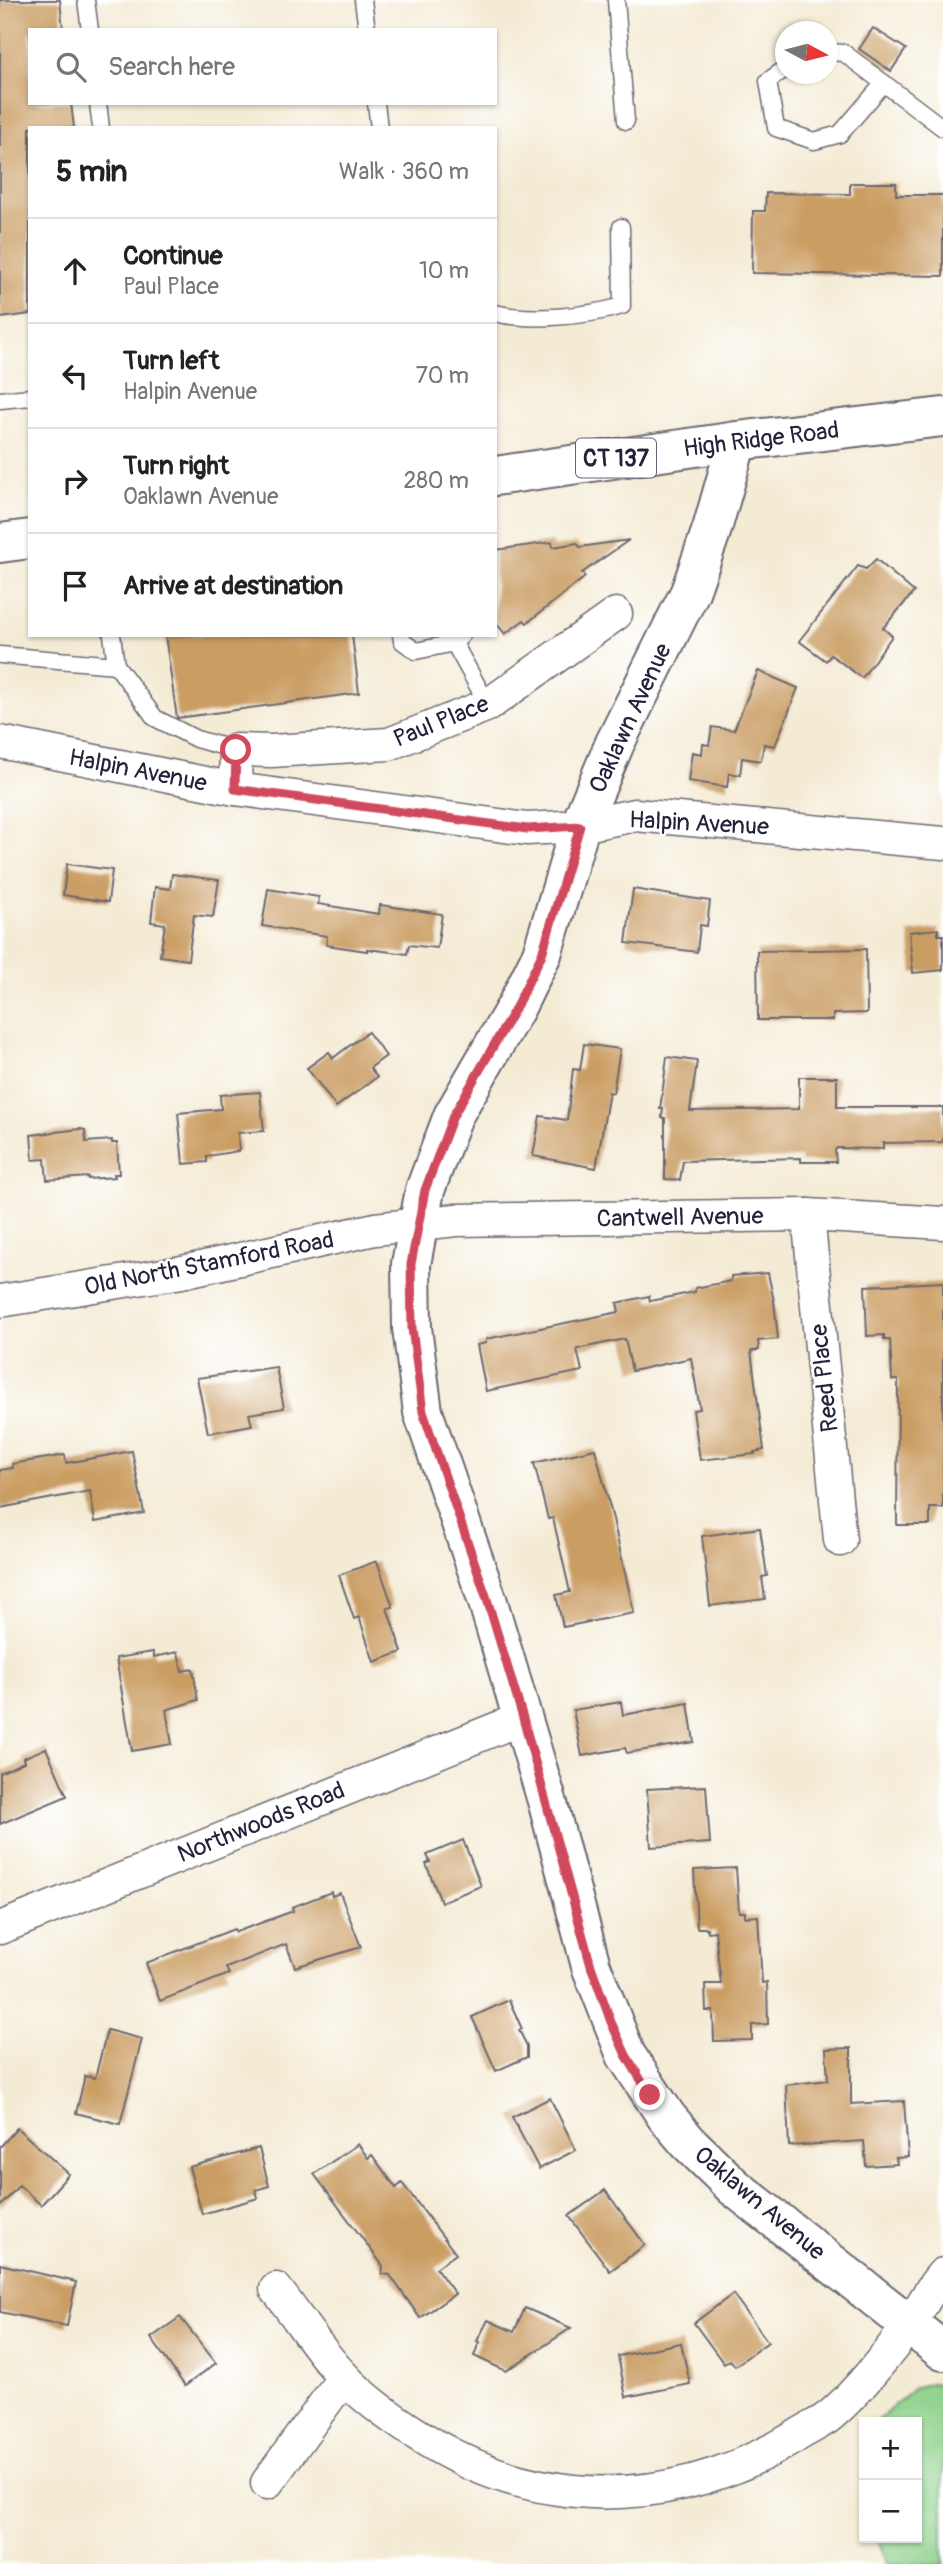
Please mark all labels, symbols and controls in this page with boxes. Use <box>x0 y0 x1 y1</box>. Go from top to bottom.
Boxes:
north arrow <box>775 21 838 84</box>
search box <box>28 28 497 105</box>
icon: search <box>52 48 90 86</box>
text: Search here <box>108 51 235 83</box>
text: 5 min <box>56 153 127 190</box>
text: Walk · 360 m <box>339 157 469 186</box>
text: Continue <box>123 240 223 272</box>
icon: ahead <box>56 252 94 290</box>
text: 10 m <box>419 256 469 285</box>
text: Paul Place <box>123 272 219 301</box>
text: Turn left <box>123 345 219 377</box>
icon: left <box>56 357 94 395</box>
text: 70 m <box>416 361 469 390</box>
text: Halpin Avenue <box>123 377 257 406</box>
street label: High Ridge Road <box>681 416 841 463</box>
road number: CT 137 <box>576 438 656 478</box>
text: Turn right <box>123 450 229 482</box>
icon: right <box>56 462 94 500</box>
text: 280 m <box>403 466 469 495</box>
text: Oaklawn Avenue <box>123 482 278 511</box>
icon: arrive <box>56 567 94 605</box>
text: Arrive at destination <box>123 570 343 602</box>
street label: Oaklawn Avenue <box>583 639 678 798</box>
street label: Paul Place <box>389 689 493 754</box>
route start <box>220 734 251 765</box>
street label: Halpin Avenue <box>66 743 210 798</box>
street label: Halpin Avenue <box>628 805 770 842</box>
street label: Cantwell Avenue <box>596 1202 764 1233</box>
street label: Old North Stamford Road <box>82 1225 336 1302</box>
street label: Reed Place <box>804 1322 845 1434</box>
street label: Northwoods Road <box>173 1776 349 1869</box>
route end <box>634 2079 665 2110</box>
street label: Oaklawn Avenue <box>688 2140 831 2267</box>
map controls <box>859 2417 922 2543</box>
button: + <box>859 2417 922 2480</box>
button: − <box>859 2480 922 2543</box>

